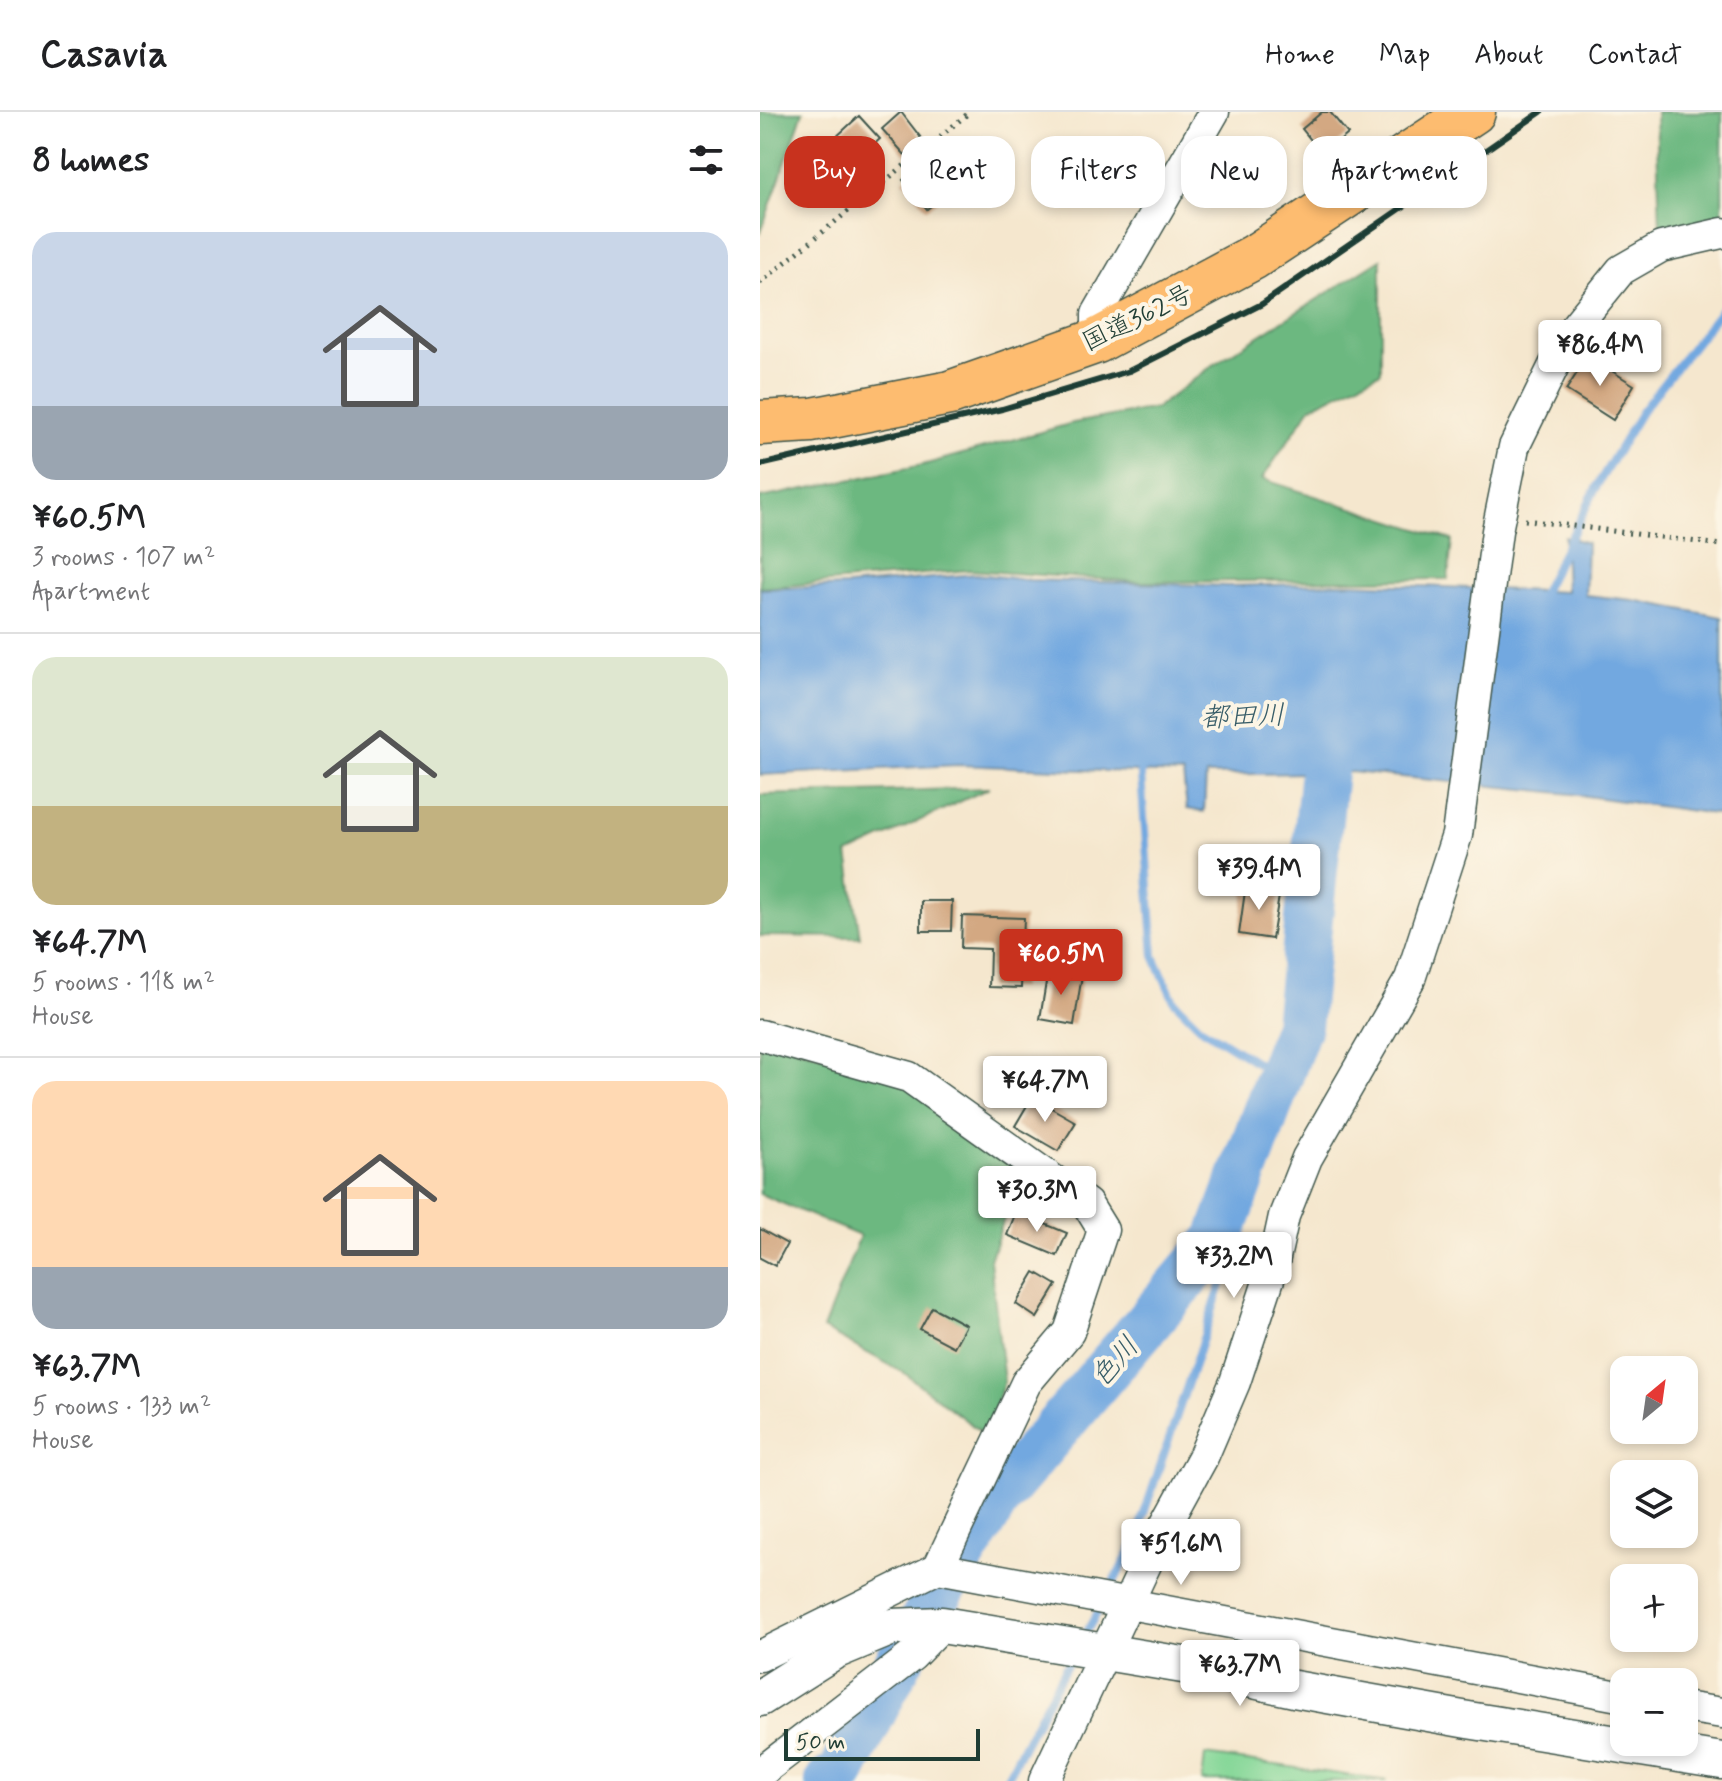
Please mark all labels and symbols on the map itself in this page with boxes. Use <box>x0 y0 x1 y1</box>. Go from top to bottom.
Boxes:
street label: 国道362号 <box>1077 277 1199 360</box>
pin: ¥86.4M <box>1535 320 1665 388</box>
water label: 都田川 <box>1200 698 1286 737</box>
pin: ¥39.4M <box>1194 844 1324 912</box>
pin: ¥60.5M <box>996 929 1126 997</box>
pin: ¥64.7M <box>980 1056 1110 1124</box>
pin: ¥30.3M <box>972 1166 1102 1234</box>
pin: ¥33.2M <box>1169 1232 1299 1300</box>
water label: 色川 <box>1084 1329 1148 1396</box>
north arrow <box>1610 1356 1698 1444</box>
pin: ¥51.6M <box>1116 1519 1246 1587</box>
pin: ¥63.7M <box>1175 1640 1305 1708</box>
scale bar <box>784 1725 980 1761</box>

